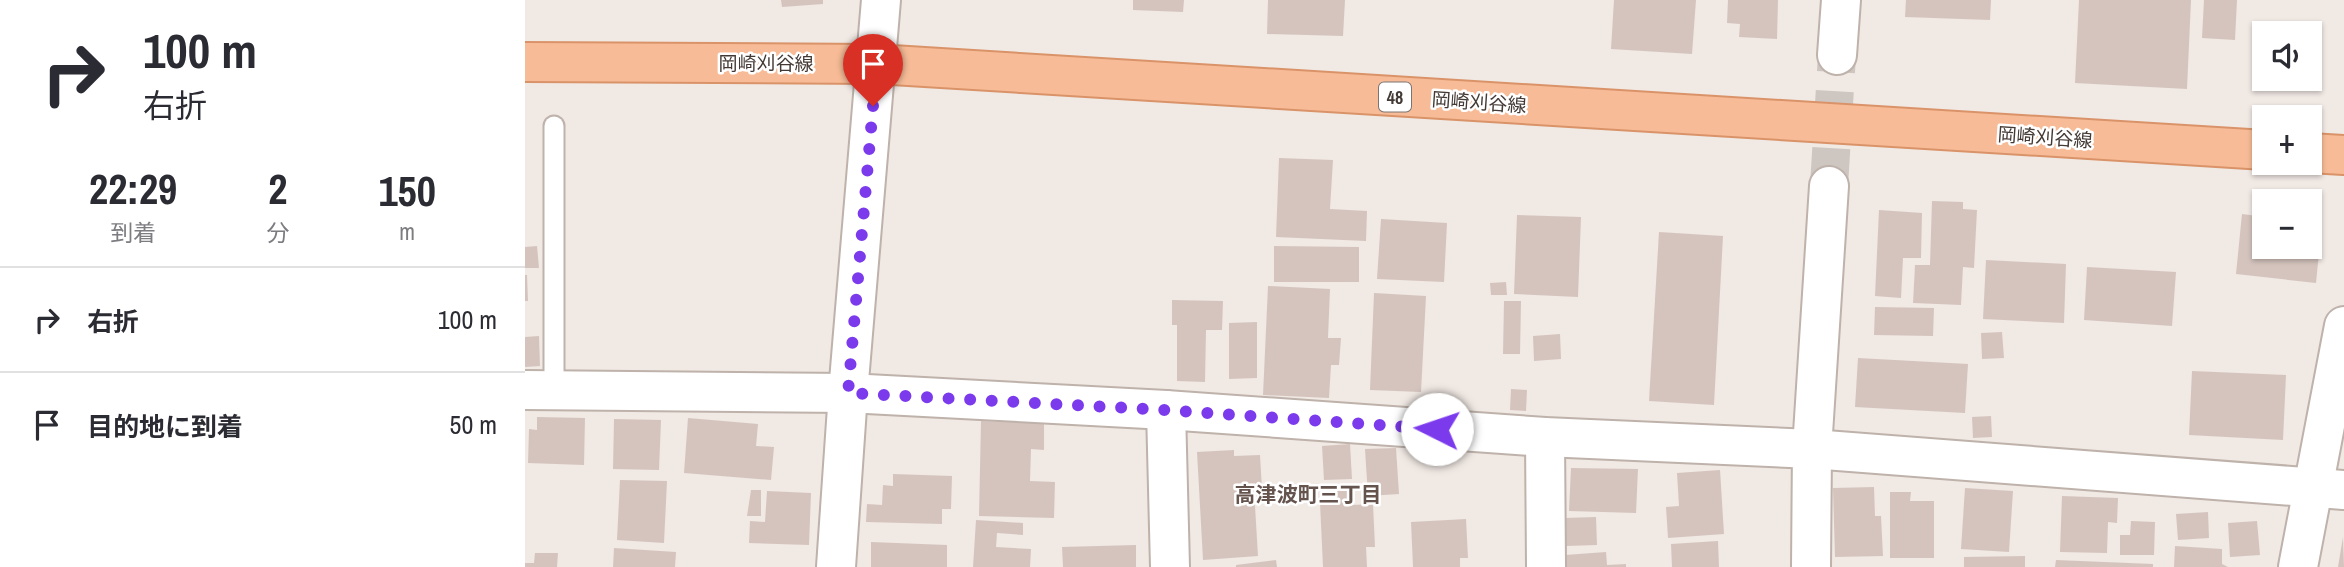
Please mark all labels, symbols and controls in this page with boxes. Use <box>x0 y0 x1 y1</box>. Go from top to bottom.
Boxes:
text: 100 m <box>143 17 257 83</box>
map controls <box>2252 21 2322 259</box>
button: sound <box>2252 21 2322 91</box>
icon: right <box>28 28 119 119</box>
pin <box>843 34 903 106</box>
icon: arrive <box>854 45 892 83</box>
street label: 岡崎刈谷線 <box>718 50 814 76</box>
road number: 48 <box>1379 82 1411 112</box>
text: 右折 <box>143 84 207 127</box>
street label: 岡崎刈谷線 <box>1431 86 1527 118</box>
button: + <box>2252 105 2322 175</box>
street label: 岡崎刈谷線 <box>1997 121 2093 153</box>
text: 22:29 <box>89 161 177 217</box>
text: 2 <box>268 161 287 217</box>
text: 150 <box>378 163 436 219</box>
button: − <box>2252 189 2322 259</box>
text: m <box>399 216 415 247</box>
text: 到着 <box>110 217 156 248</box>
text: 分 <box>266 217 289 248</box>
icon: right <box>28 301 66 339</box>
text: 100 m <box>438 302 497 337</box>
text: 右折 <box>87 304 139 339</box>
position arrow <box>1400 392 1474 466</box>
icon: arrive <box>28 406 66 444</box>
text: 50 m <box>450 407 497 442</box>
text: 目的地に到着 <box>87 409 243 444</box>
district label: 高津波町三丁目 <box>1235 480 1382 509</box>

